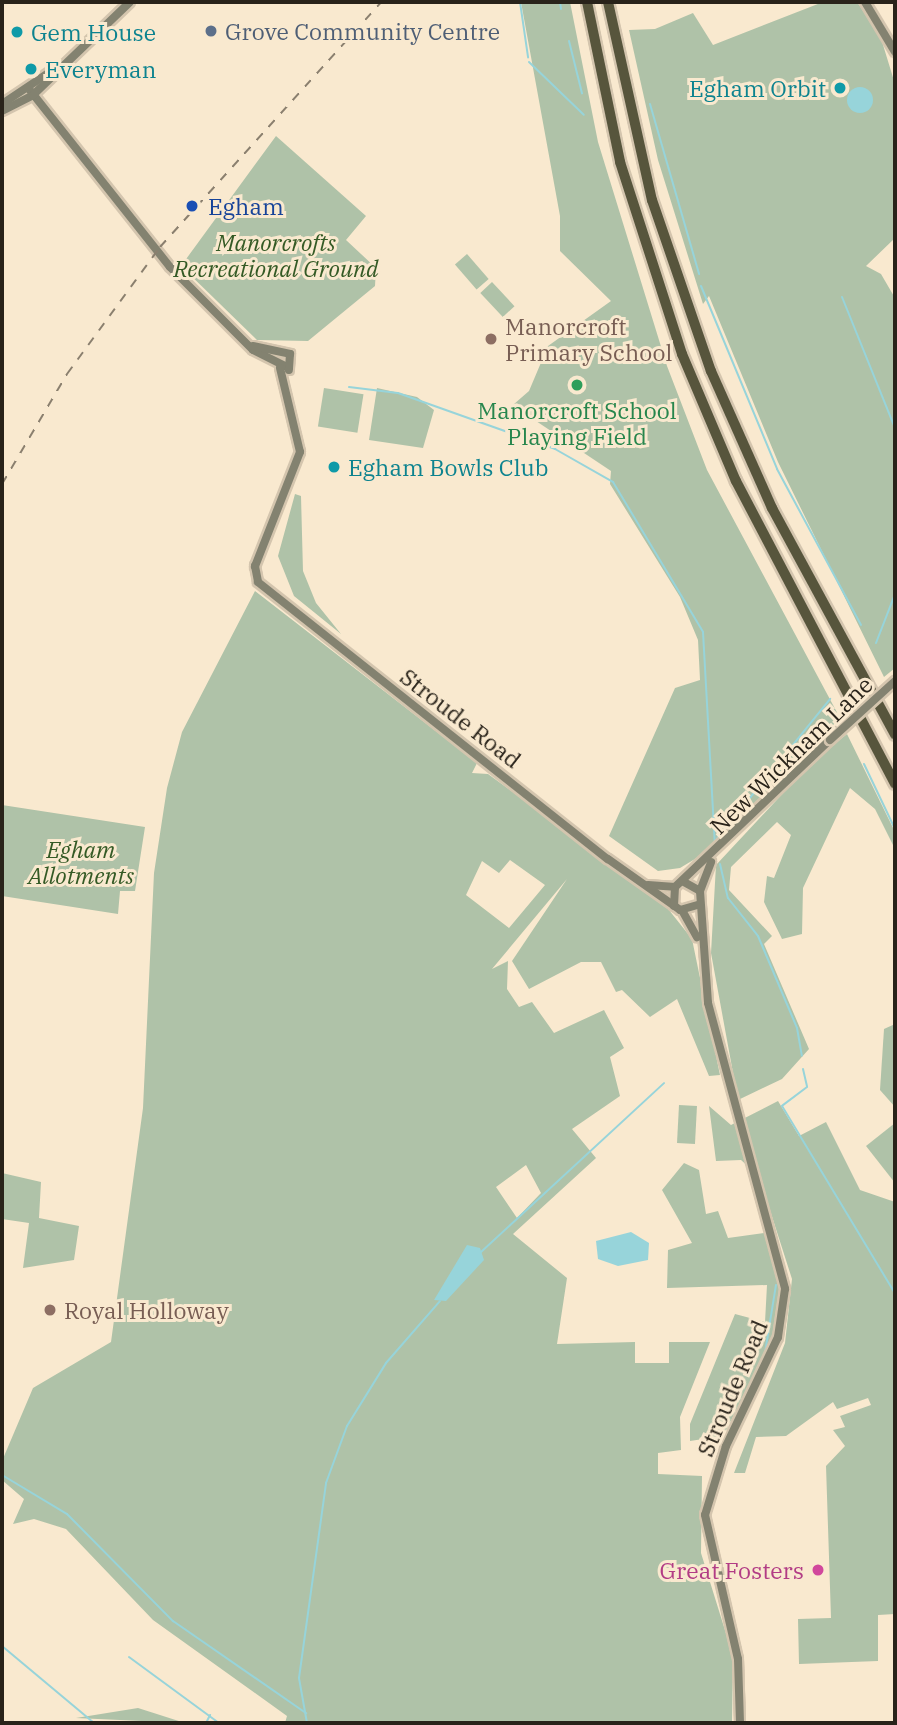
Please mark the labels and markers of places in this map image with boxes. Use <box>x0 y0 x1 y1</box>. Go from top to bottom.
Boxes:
place label: Grove Community Centre <box>225 17 500 45</box>
place label: Gem House <box>31 18 156 46</box>
marker: Grove Community Centre <box>203 23 219 39</box>
marker: Gem House <box>9 24 25 40</box>
place label: Everyman <box>45 55 156 83</box>
marker: Everyman <box>23 61 39 77</box>
place label: Egham Orbit <box>689 74 826 102</box>
marker: Egham Orbit <box>832 80 848 96</box>
place label: Egham <box>208 192 284 220</box>
marker: Egham <box>182 196 202 216</box>
place label: Manorcroft Primary School <box>505 312 672 366</box>
marker: Manorcroft Primary School <box>483 331 499 347</box>
marker: Manorcroft School Playing Field <box>569 377 585 393</box>
place label: Manorcroft School Playing Field <box>477 396 677 450</box>
place label: Egham Bowls Club <box>348 453 549 481</box>
marker: Egham Bowls Club <box>326 459 342 475</box>
place label: Royal Holloway <box>64 1296 229 1324</box>
marker: Royal Holloway <box>42 1302 58 1318</box>
place label: Great Fosters <box>660 1556 804 1584</box>
marker: Great Fosters <box>810 1562 826 1578</box>

